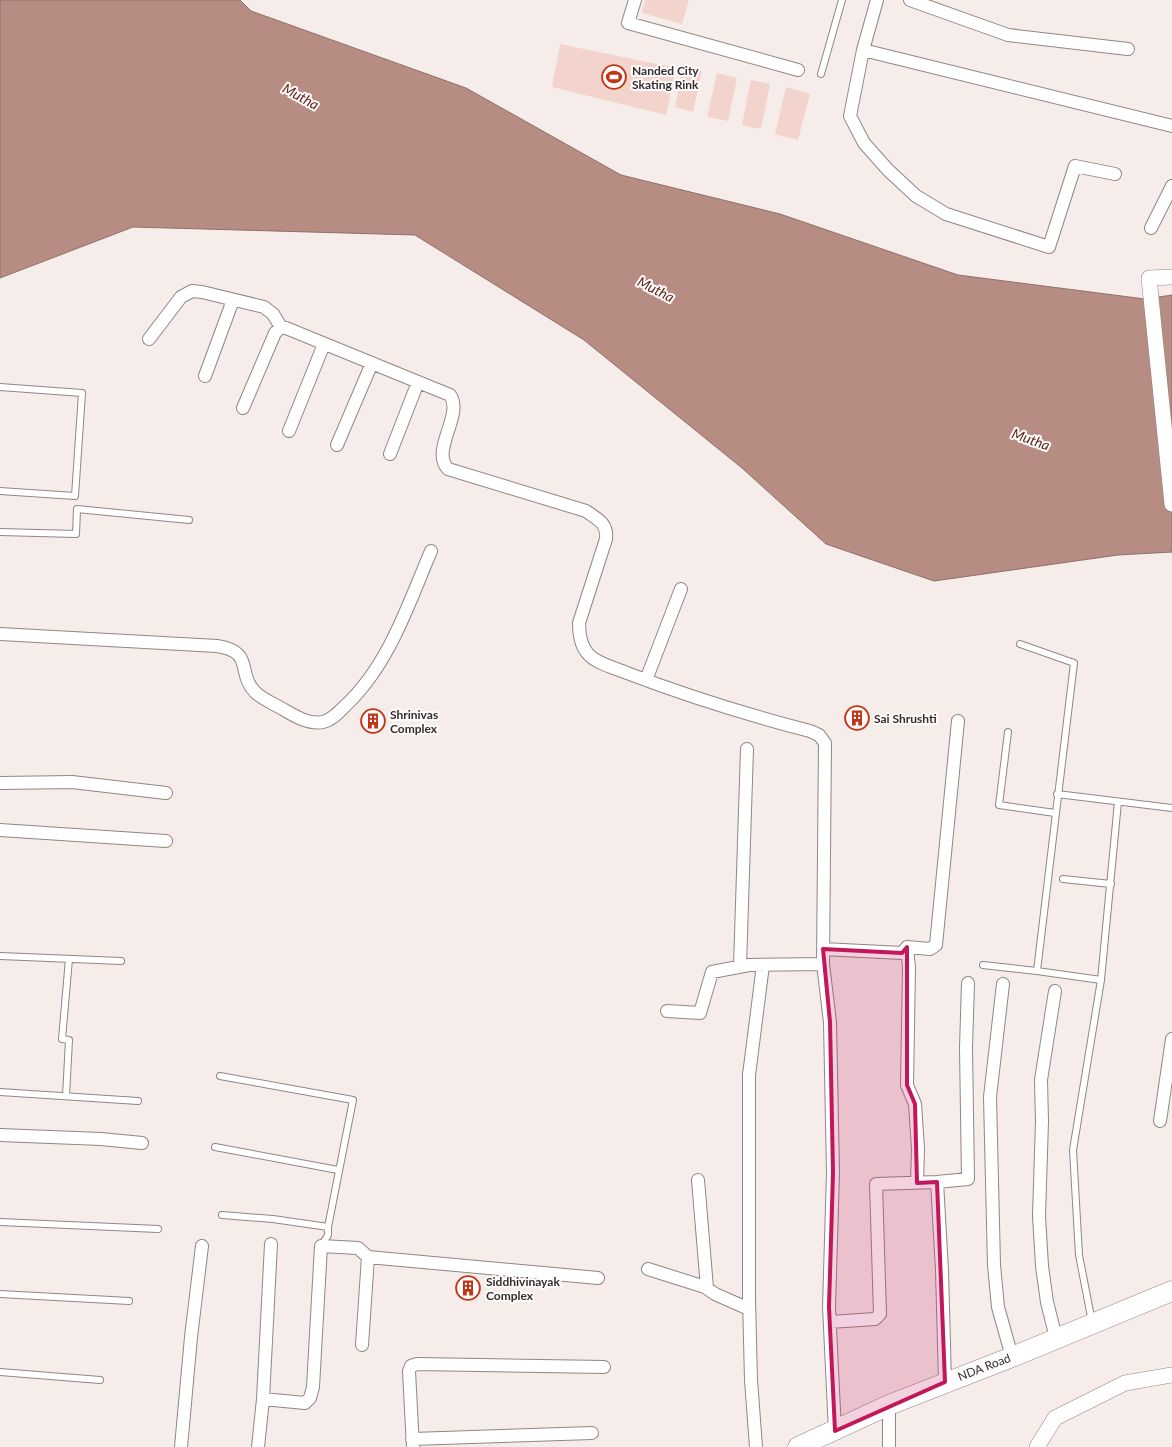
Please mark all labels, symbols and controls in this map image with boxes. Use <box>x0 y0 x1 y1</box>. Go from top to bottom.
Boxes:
place label: Nanded City Skating Rink <box>632 63 699 92</box>
sports icon: Nanded City Skating Rink <box>601 64 627 90</box>
water label: Mutha <box>280 79 322 113</box>
water label: Mutha <box>635 273 677 305</box>
water label: Mutha <box>1010 424 1052 454</box>
building icon: Sai Shrushti <box>844 705 870 731</box>
place label: Shrinivas Complex <box>390 707 438 736</box>
building icon: Shrinivas Complex <box>360 708 386 734</box>
place label: Sai Shrushti <box>874 711 937 726</box>
place label: Siddhivinayak Complex <box>486 1274 560 1303</box>
building icon: Siddhivinayak Complex <box>455 1275 481 1301</box>
street label: NDA Road <box>955 1350 1013 1384</box>

